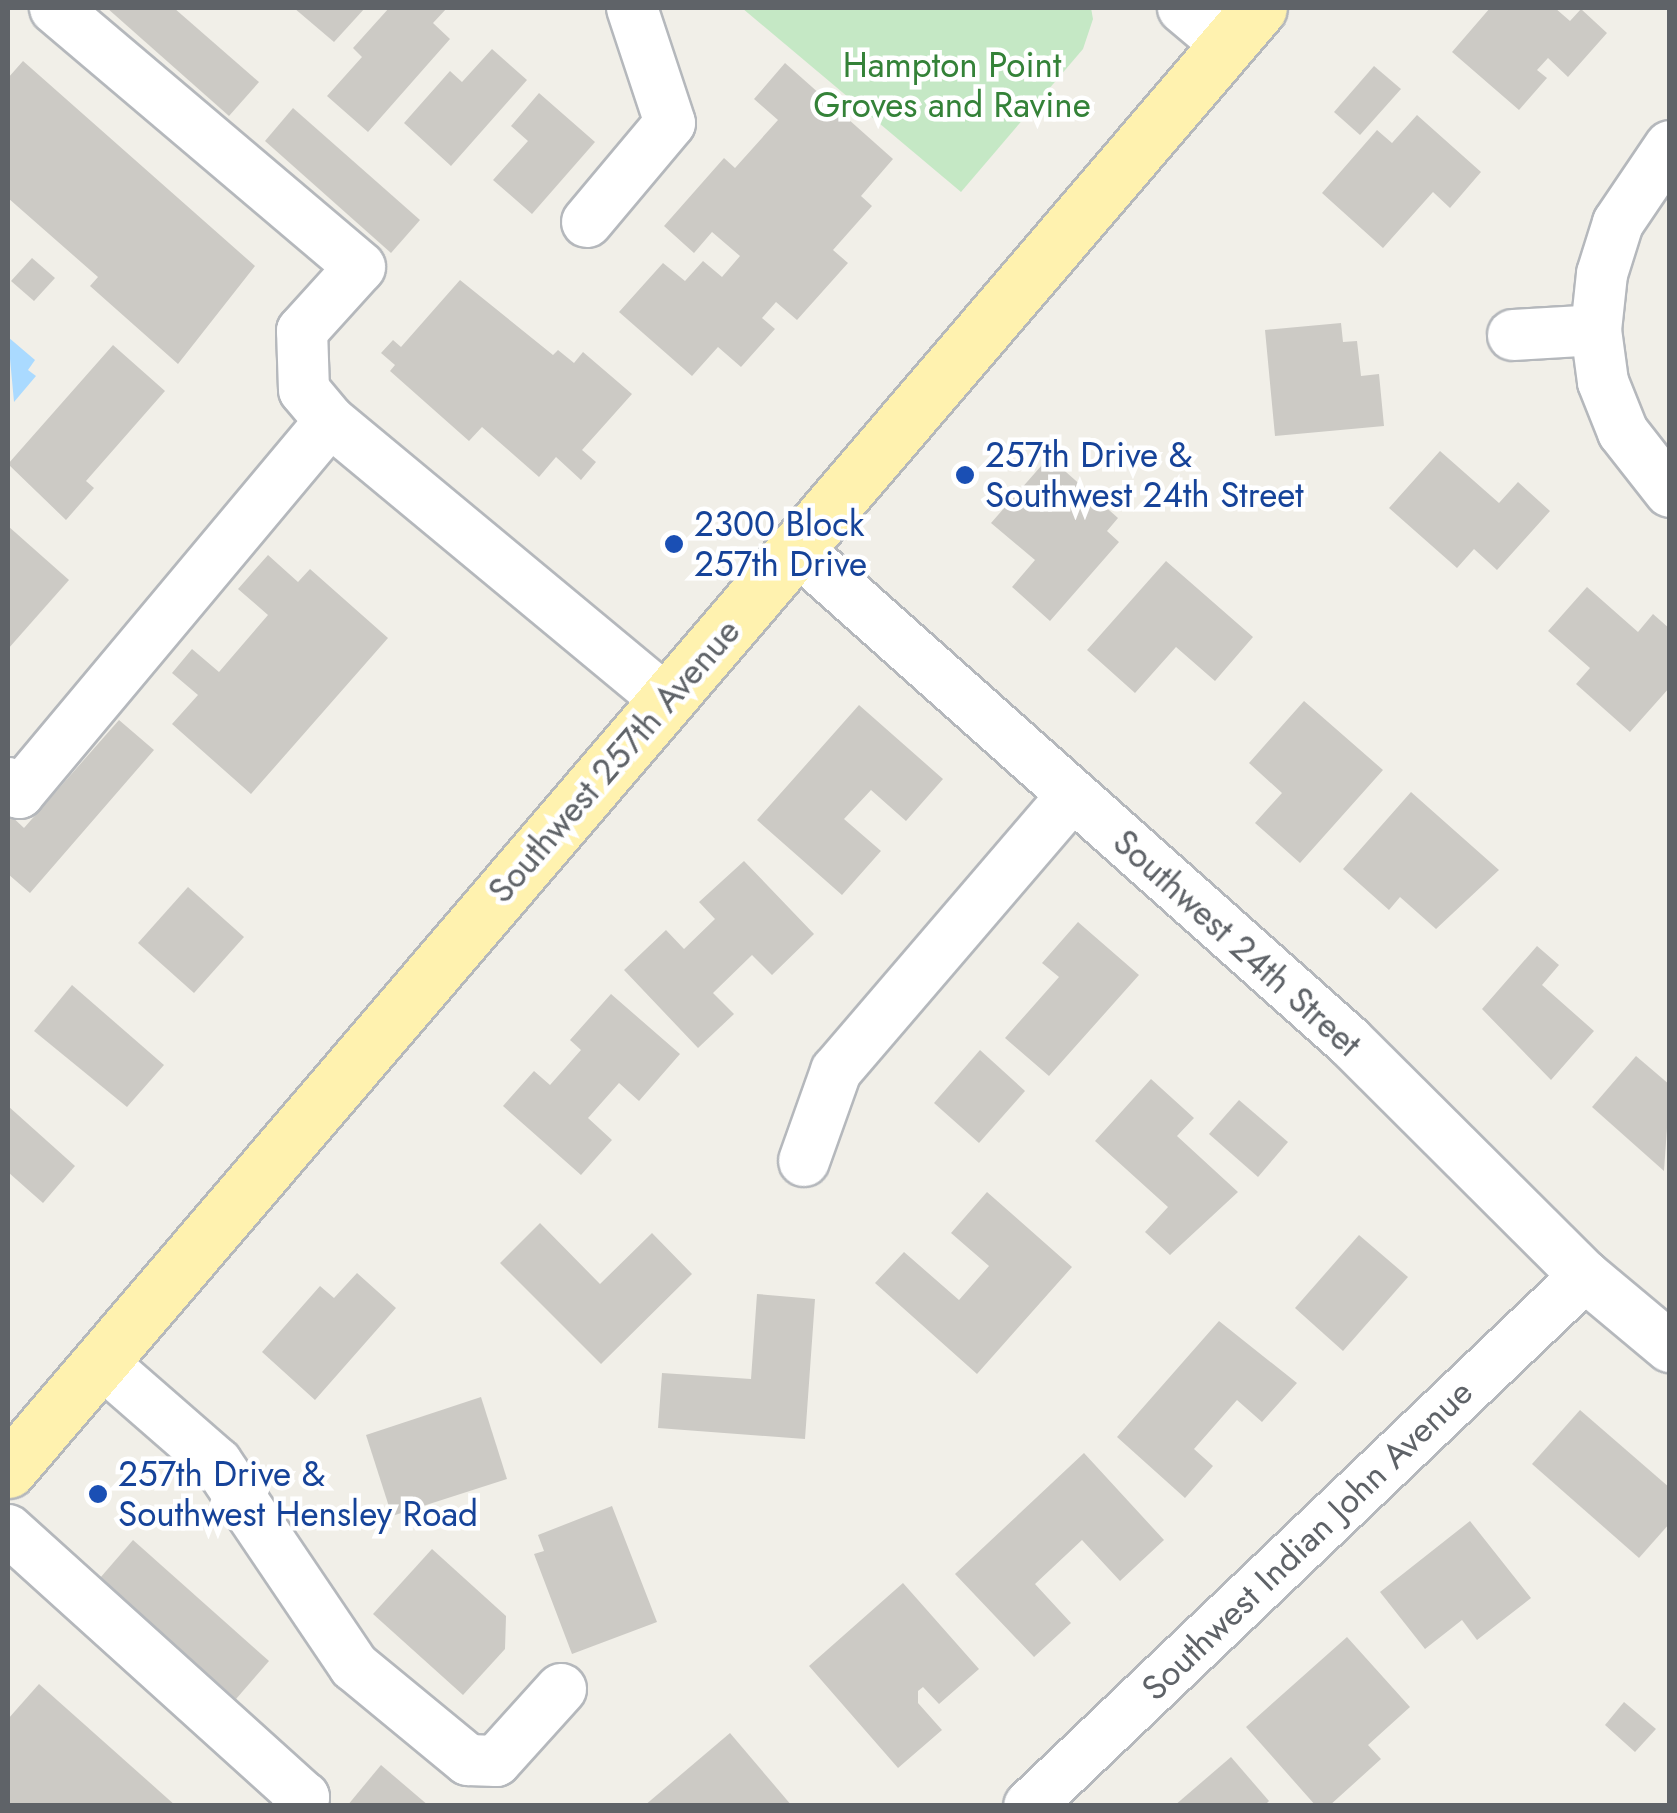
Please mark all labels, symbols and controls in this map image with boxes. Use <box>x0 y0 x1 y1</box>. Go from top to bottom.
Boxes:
park label: Hampton Point Groves and Ravine <box>813 44 1091 126</box>
place label: 257th Drive & Southwest 24th Street <box>985 434 1304 516</box>
marker: 257th Drive & Southwest 24th Street <box>954 464 976 486</box>
place label: 2300 Block 257th Drive <box>694 503 867 585</box>
marker: 2300 Block 257th Drive <box>663 533 685 555</box>
street label: Southwest 257th Avenue <box>479 611 749 911</box>
street label: Southwest 24th Street <box>1105 821 1369 1065</box>
street label: Southwest Indian John Avenue <box>1133 1371 1481 1709</box>
place label: 257th Drive & Southwest Hensley Road <box>118 1453 478 1535</box>
marker: 257th Drive & Southwest Hensley Road <box>87 1483 109 1505</box>

